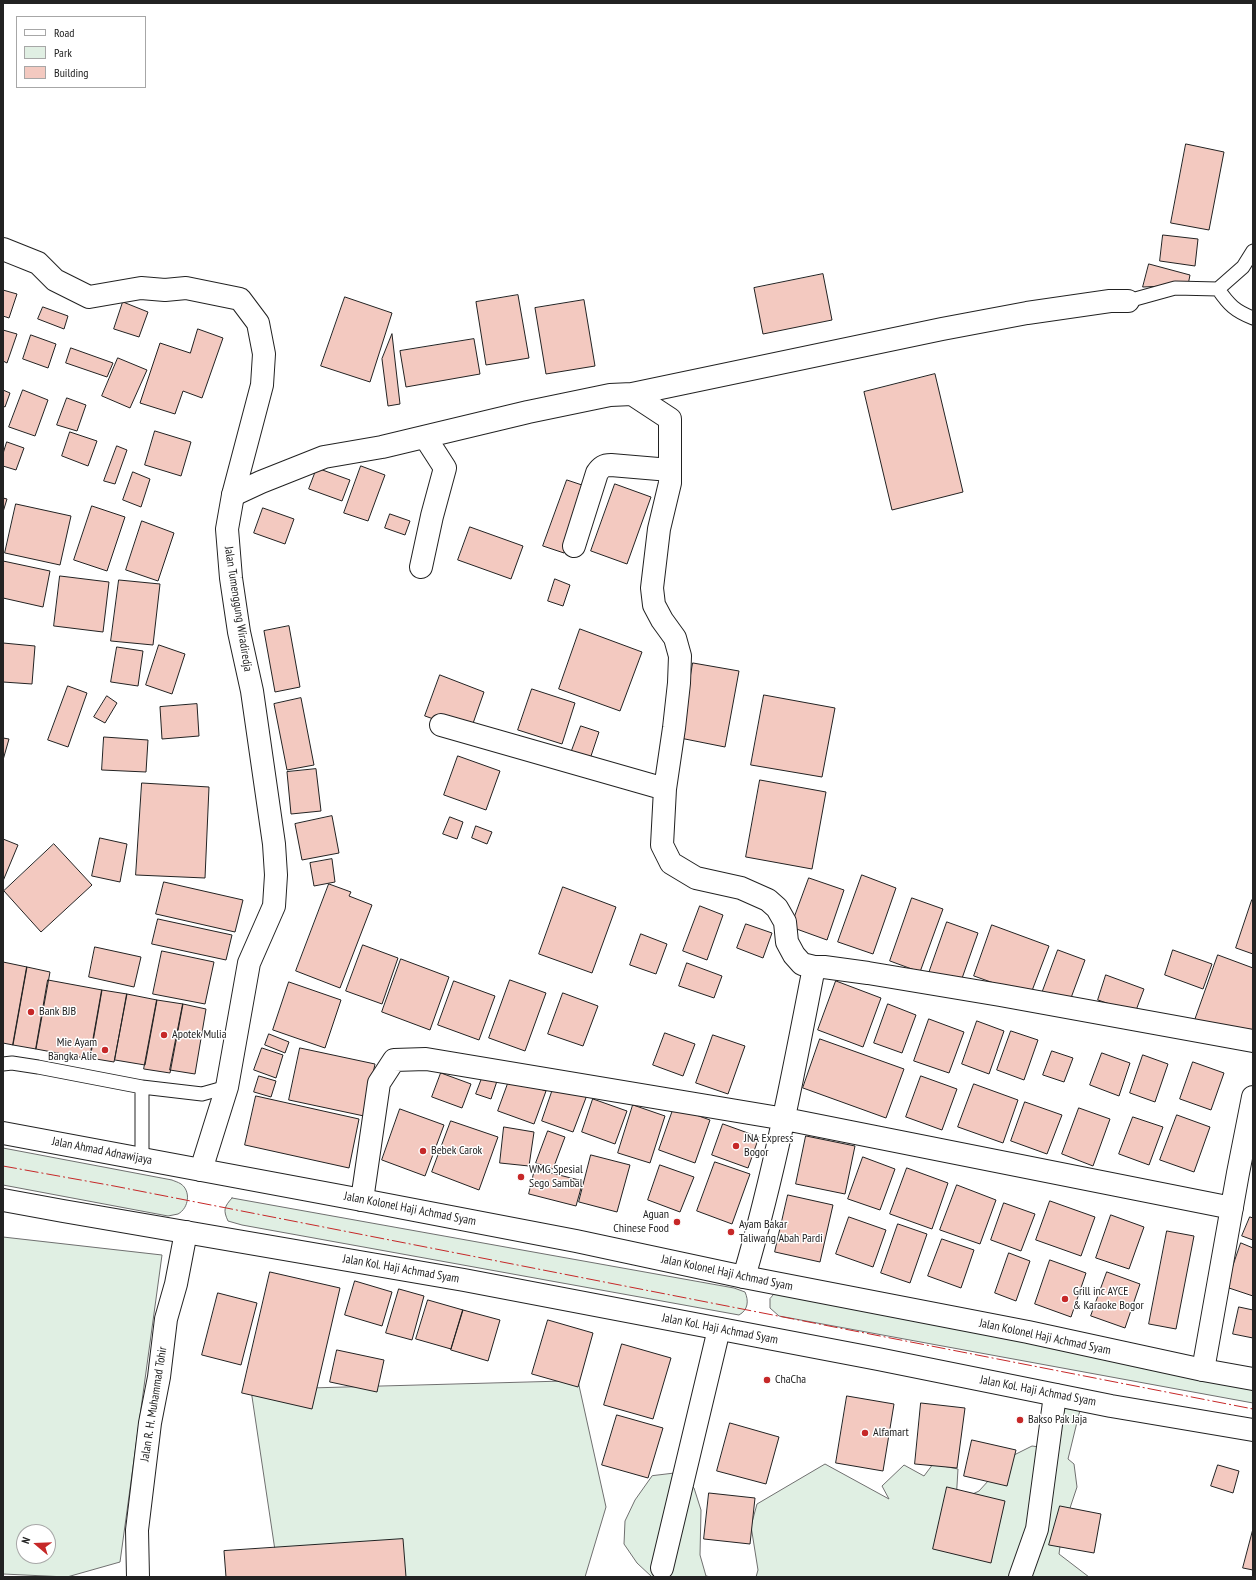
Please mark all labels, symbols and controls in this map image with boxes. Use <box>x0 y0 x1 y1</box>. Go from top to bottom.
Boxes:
legend <box>16 16 146 88</box>
text: Road <box>54 25 74 40</box>
text: Park <box>54 45 72 60</box>
text: Building <box>54 65 89 80</box>
street label: Jalan Tumenggung Wiradiredja <box>221 545 255 673</box>
place label: Bank BJB <box>39 1005 76 1019</box>
marker: Bank BJB <box>26 1007 36 1017</box>
place label: Apotek Mulia <box>172 1028 226 1042</box>
marker: Apotek Mulia <box>159 1030 169 1040</box>
place label: Mie Ayam Bangka Alie <box>48 1036 97 1064</box>
marker: Mie Ayam Bangka Alie <box>100 1045 110 1055</box>
place label: JNA Express Bogor <box>744 1132 793 1160</box>
street label: Jalan Ahmad Adnawijaya <box>51 1134 153 1168</box>
marker: JNA Express Bogor <box>731 1141 741 1151</box>
place label: Bebek Carok <box>431 1144 482 1158</box>
marker: Bebek Carok <box>418 1146 428 1156</box>
place label: WMG Spesial Sego Sambal <box>529 1163 583 1191</box>
marker: WMG Spesial Sego Sambal <box>516 1172 526 1182</box>
street label: Jalan Kolonel Haji Achmad Syam <box>343 1189 477 1229</box>
place label: Aguan Chinese Food <box>613 1208 669 1236</box>
marker: Aguan Chinese Food <box>672 1217 682 1227</box>
place label: Ayam Bakar Taliwang Abah Pardi <box>739 1218 823 1246</box>
marker: Ayam Bakar Taliwang Abah Pardi <box>726 1227 736 1237</box>
street label: Jalan Kol. Haji Achmad Syam <box>342 1252 460 1286</box>
street label: Jalan Kolonel Haji Achmad Syam <box>660 1252 794 1294</box>
place label: Grill inc AYCE & Karaoke Bogor <box>1073 1285 1144 1313</box>
marker: Grill inc AYCE & Karaoke Bogor <box>1060 1294 1070 1304</box>
street label: Jalan Kol. Haji Achmad Syam <box>661 1311 779 1347</box>
street label: Jalan Kolonel Haji Achmad Syam <box>978 1316 1112 1358</box>
street label: Jalan R. H. Muhammad Tohir <box>138 1345 170 1463</box>
place label: ChaCha <box>775 1373 806 1387</box>
street label: Jalan Kol. Haji Achmad Syam <box>979 1373 1097 1409</box>
marker: ChaCha <box>762 1375 772 1385</box>
place label: Bakso Pak Jaja <box>1028 1413 1087 1427</box>
marker: Bakso Pak Jaja <box>1015 1415 1025 1425</box>
place label: Alfamart <box>873 1426 909 1440</box>
marker: Alfamart <box>860 1428 870 1438</box>
north arrow <box>16 1524 56 1564</box>
text: N <box>18 1535 33 1546</box>

